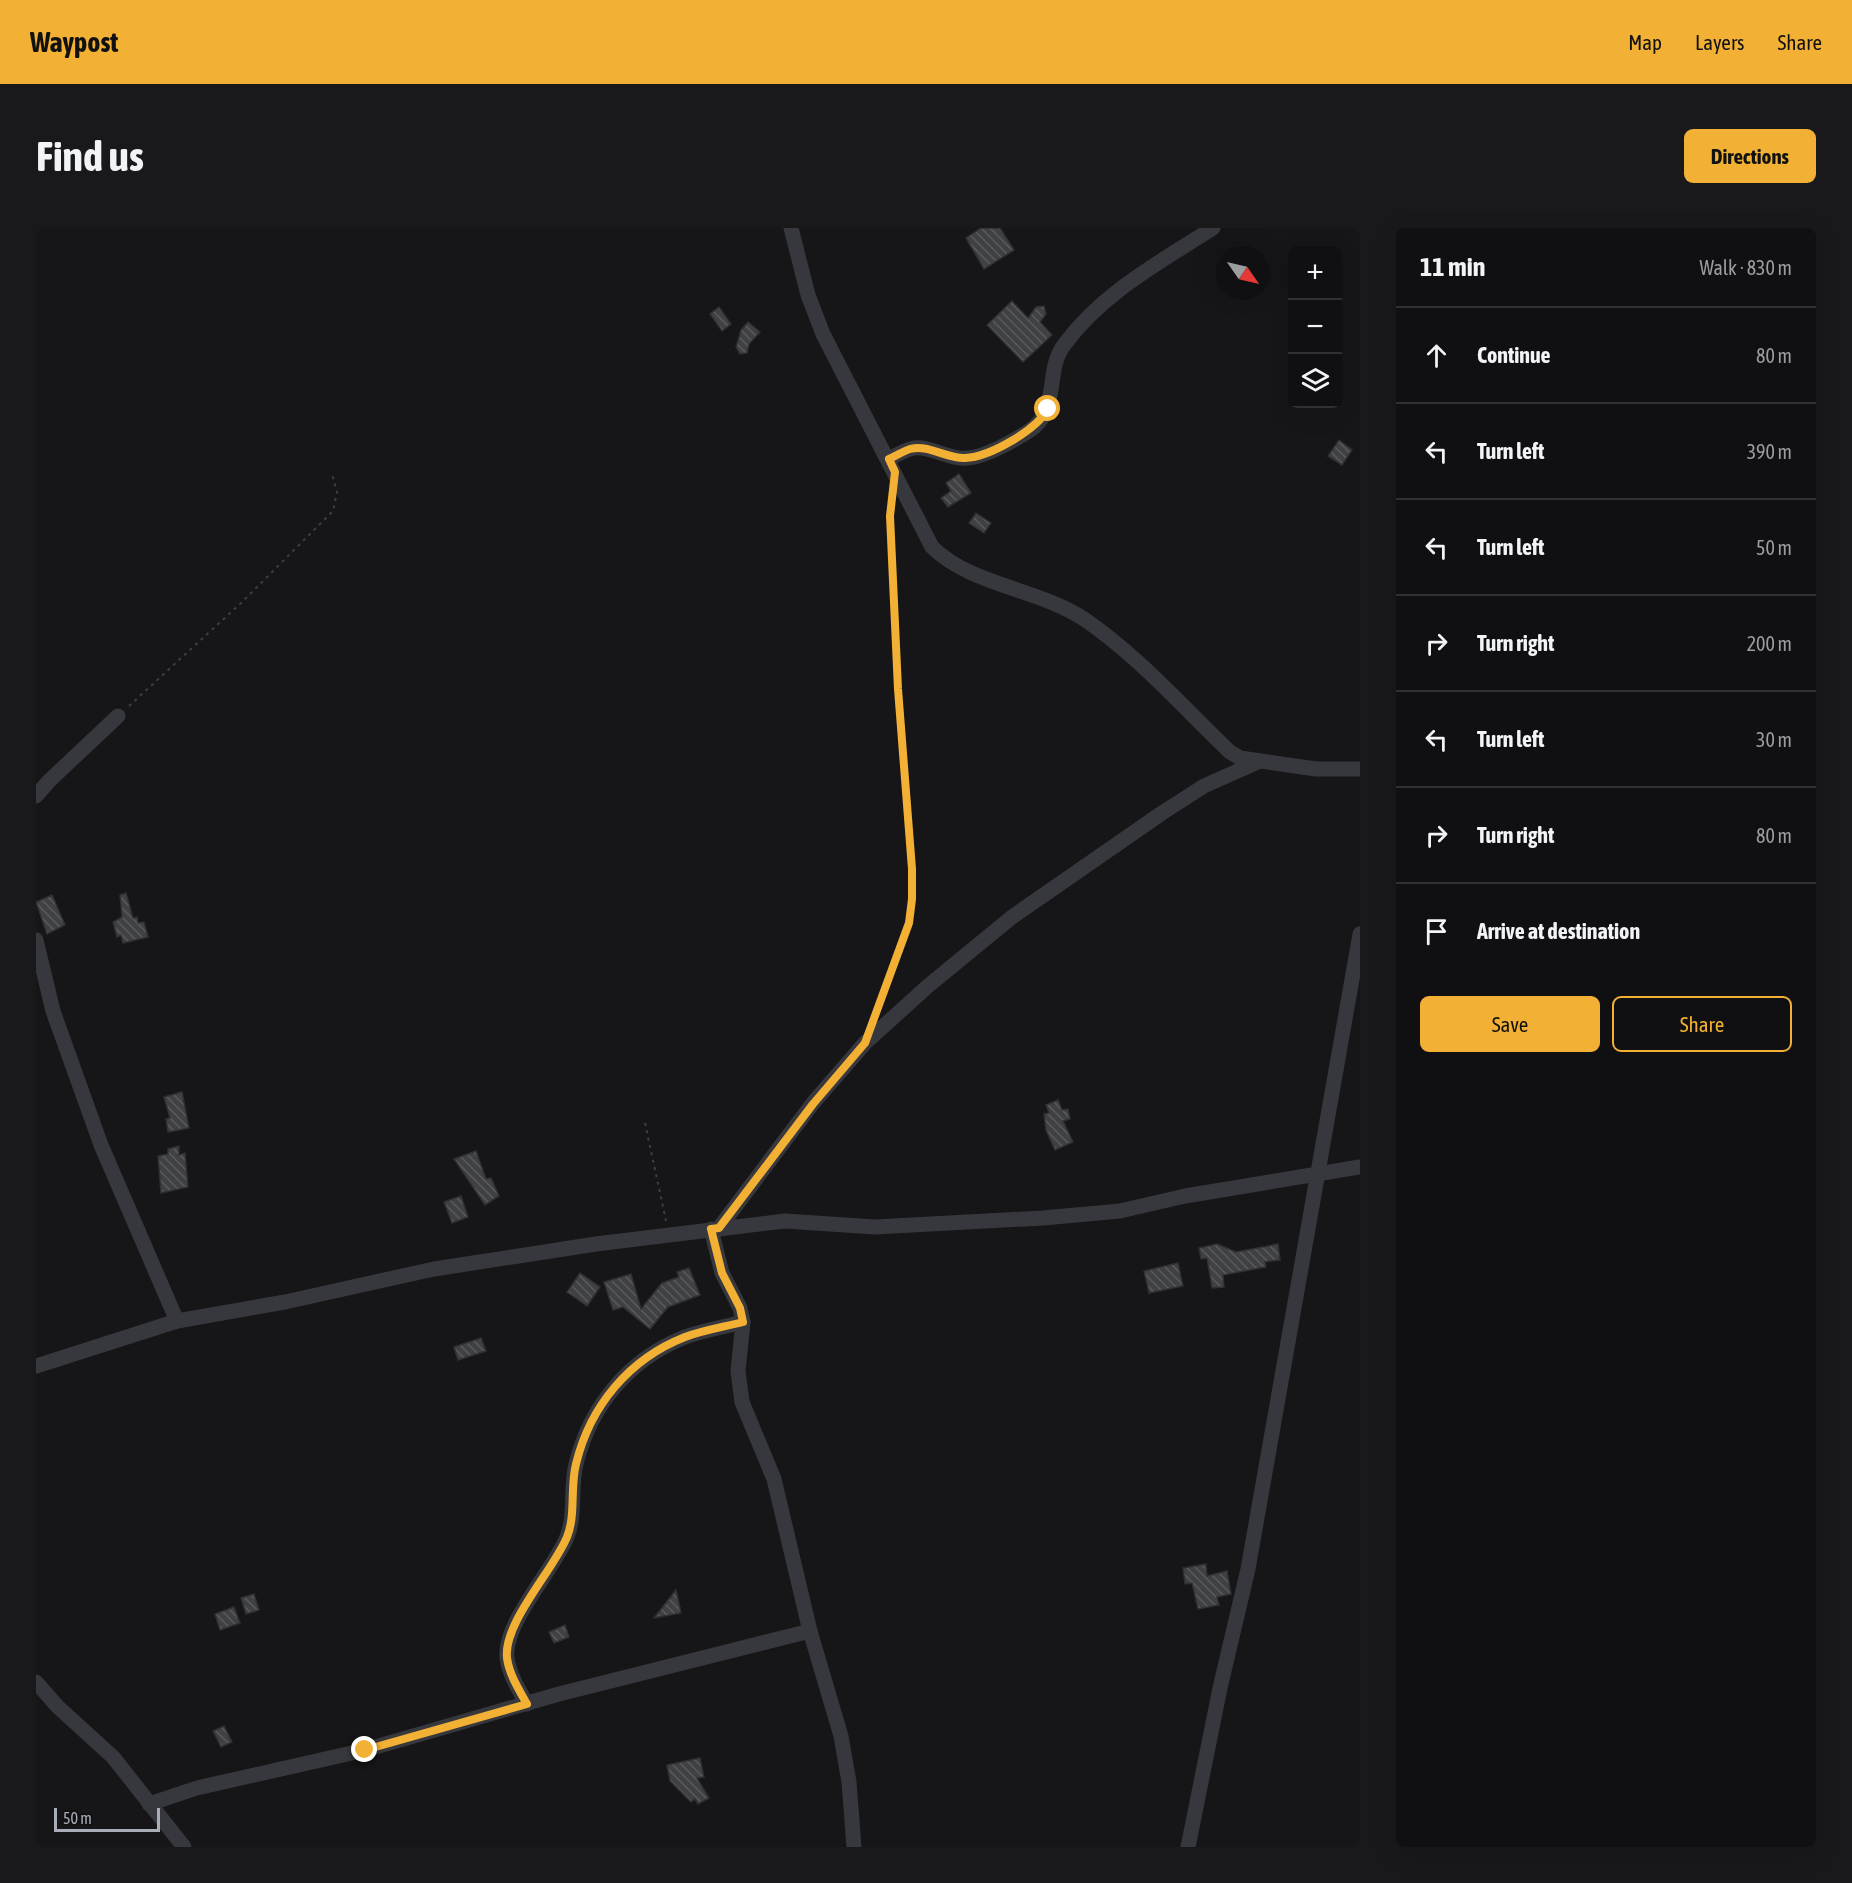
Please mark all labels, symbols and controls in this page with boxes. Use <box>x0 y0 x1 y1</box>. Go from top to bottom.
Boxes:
text: Waypost <box>30 26 118 58</box>
text: Map <box>1628 30 1662 54</box>
text: Layers <box>1695 30 1745 54</box>
text: Share <box>1778 30 1822 54</box>
button: Directions <box>1684 129 1816 183</box>
text: Find us <box>36 132 144 180</box>
north arrow <box>1216 246 1270 300</box>
map controls <box>1288 246 1342 408</box>
button: + <box>1288 246 1342 300</box>
text: 11 min <box>1420 252 1485 282</box>
text: Walk · 830 m <box>1700 256 1792 279</box>
button: − <box>1288 300 1342 354</box>
icon: ahead <box>1420 339 1453 372</box>
text: Continue <box>1477 342 1551 368</box>
text: 80 m <box>1756 344 1792 367</box>
button: layers <box>1288 354 1342 408</box>
route start <box>1034 395 1060 421</box>
icon: left <box>1420 435 1453 468</box>
text: Turn left <box>1477 438 1544 464</box>
text: 390 m <box>1747 440 1792 463</box>
icon: left <box>1420 531 1453 564</box>
text: Turn left <box>1477 534 1544 560</box>
text: 50 m <box>1756 536 1792 559</box>
icon: right <box>1420 627 1453 660</box>
text: Turn right <box>1477 630 1554 656</box>
text: 200 m <box>1747 632 1792 655</box>
icon: left <box>1420 723 1453 756</box>
text: Turn left <box>1477 726 1544 752</box>
text: 30 m <box>1756 728 1792 751</box>
icon: right <box>1420 819 1453 852</box>
text: Turn right <box>1477 822 1554 848</box>
text: 80 m <box>1756 824 1792 847</box>
icon: arrive <box>1420 915 1453 948</box>
text: Arrive at destination <box>1477 918 1640 944</box>
button: Save <box>1420 996 1600 1052</box>
button: Share <box>1612 996 1792 1052</box>
route end <box>351 1736 377 1762</box>
scale bar <box>54 1805 160 1832</box>
text: 50 m <box>63 1809 92 1827</box>

